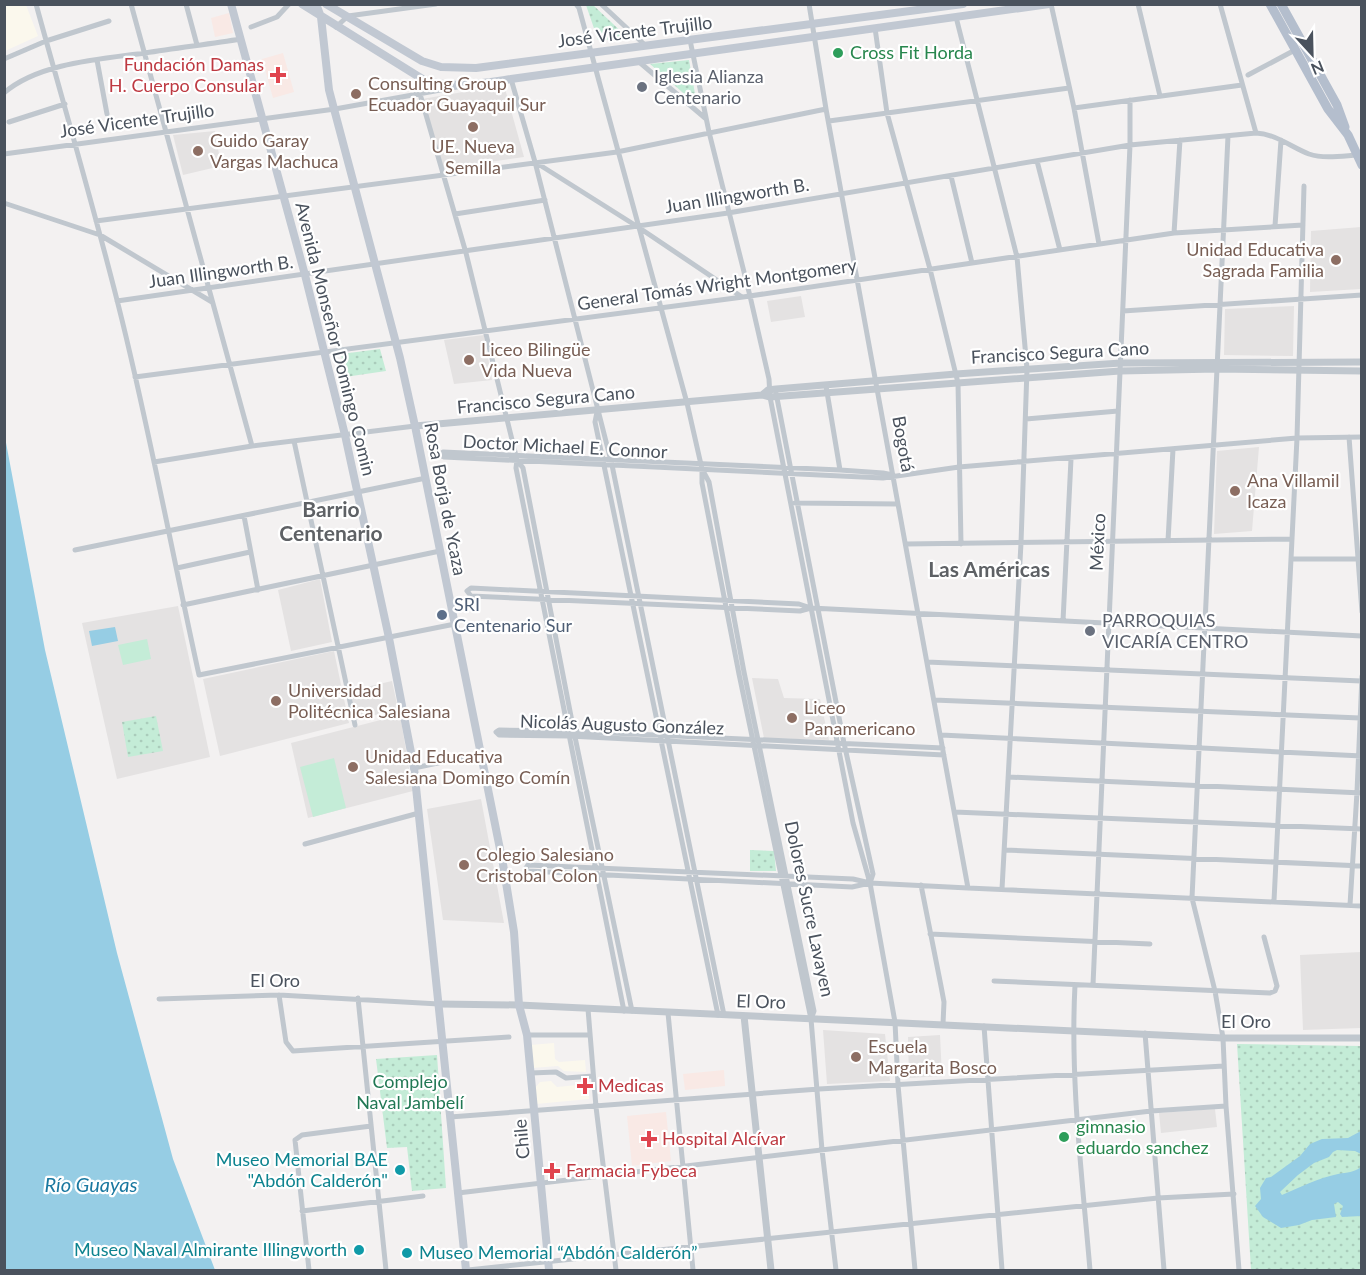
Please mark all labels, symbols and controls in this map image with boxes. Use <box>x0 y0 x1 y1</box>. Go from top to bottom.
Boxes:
street label: José Vicente Trujillo <box>556 11 713 51</box>
north arrow <box>1282 24 1342 84</box>
place label: Cross Fit Horda <box>850 41 973 63</box>
marker: Cross Fit Horda <box>831 46 845 60</box>
place label: Fundación Damas H. Cuerpo Consular <box>109 53 264 96</box>
text: N <box>1309 57 1327 79</box>
place label: Iglesia Alianza Centenario <box>654 65 764 108</box>
marker: Fundación Damas H. Cuerpo Consular <box>269 66 287 84</box>
place label: Consulting Group Ecuador Guayaquil Sur <box>368 72 546 115</box>
marker: Iglesia Alianza Centenario <box>635 80 649 94</box>
marker: Consulting Group Ecuador Guayaquil Sur <box>349 87 363 101</box>
street label: José Vicente Trujillo <box>58 98 215 142</box>
marker: UE. Nueva Semilla <box>466 120 480 134</box>
place label: Guido Garay Vargas Machuca <box>210 129 338 172</box>
place label: UE. Nueva Semilla <box>431 135 515 178</box>
marker: Guido Garay Vargas Machuca <box>191 144 205 158</box>
street label: Juan Illingworth B. <box>663 173 811 217</box>
street label: Avenida Monseñor Domingo Comin <box>291 200 381 478</box>
place label: Unidad Educativa Sagrada Familia <box>1186 238 1324 281</box>
street label: Juan Illingworth B. <box>147 250 295 292</box>
street label: General Tomás Wright Montgomery <box>576 253 859 315</box>
marker: Unidad Educativa Sagrada Familia <box>1329 253 1343 267</box>
street label: Francisco Segura Cano <box>970 336 1150 368</box>
place label: Liceo Bilingüe Vida Nueva <box>481 338 591 381</box>
marker: Liceo Bilingüe Vida Nueva <box>462 353 476 367</box>
street label: Francisco Segura Cano <box>456 380 636 418</box>
street label: Bogotá <box>888 414 920 473</box>
street label: Rosa Borja de Ycaza <box>420 420 472 577</box>
street label: Doctor Michael E. Connor <box>462 430 668 462</box>
place label: Ana Villamil Icaza <box>1247 469 1339 512</box>
marker: Ana Villamil Icaza <box>1228 484 1242 498</box>
district label: Barrio Centenario <box>279 496 383 545</box>
street label: México <box>1085 513 1109 571</box>
district label: Las Américas <box>928 556 1050 581</box>
place label: SRI Centenario Sur <box>454 593 572 636</box>
marker: SRI Centenario Sur <box>435 608 449 622</box>
place label: PARROQUIAS VICARÍA CENTRO <box>1102 609 1248 652</box>
marker: PARROQUIAS VICARÍA CENTRO <box>1083 624 1097 638</box>
place label: Universidad Politécnica Salesiana <box>288 679 451 722</box>
marker: Universidad Politécnica Salesiana <box>269 694 283 708</box>
place label: Liceo Panamericano <box>804 696 915 739</box>
street label: Nicolás Augusto González <box>520 709 724 739</box>
marker: Liceo Panamericano <box>785 711 799 725</box>
place label: Unidad Educativa Salesiana Domingo Comín <box>365 745 570 788</box>
marker: Unidad Educativa Salesiana Domingo Comín <box>346 760 360 774</box>
street label: Dolores Sucre Lavayen <box>781 819 839 999</box>
place label: Colegio Salesiano Cristobal Colon <box>476 843 614 886</box>
marker: Colegio Salesiano Cristobal Colon <box>457 858 471 872</box>
street label: El Oro <box>250 969 300 991</box>
street label: El Oro <box>736 989 786 1013</box>
street label: El Oro <box>1221 1010 1271 1032</box>
place label: Escuela Margarita Bosco <box>868 1035 997 1078</box>
marker: Escuela Margarita Bosco <box>849 1050 863 1064</box>
park label: Complejo Naval Jambelí <box>356 1070 465 1113</box>
place label: Medicas <box>598 1074 664 1096</box>
marker: Medicas <box>576 1077 594 1095</box>
place label: gimnasio eduardo sanchez <box>1076 1115 1209 1158</box>
street label: Chile <box>508 1118 534 1160</box>
place label: Hospital Alcívar <box>662 1127 786 1149</box>
marker: Hospital Alcívar <box>640 1130 658 1148</box>
marker: gimnasio eduardo sanchez <box>1057 1130 1071 1144</box>
place label: Museo Memorial BAE "Abdón Calderón" <box>216 1148 388 1191</box>
place label: Farmacia Fybeca <box>566 1159 697 1181</box>
marker: Farmacia Fybeca <box>543 1162 561 1180</box>
marker: Museo Memorial BAE "Abdón Calderón" <box>393 1163 407 1177</box>
water label: Río Guayas <box>45 1172 137 1196</box>
place label: Museo Naval Almirante Illingworth <box>74 1238 347 1260</box>
place label: Museo Memorial “Abdón Calderón” <box>419 1241 698 1263</box>
marker: Museo Naval Almirante Illingworth <box>352 1243 366 1257</box>
marker: Museo Memorial “Abdón Calderón” <box>400 1246 414 1260</box>

